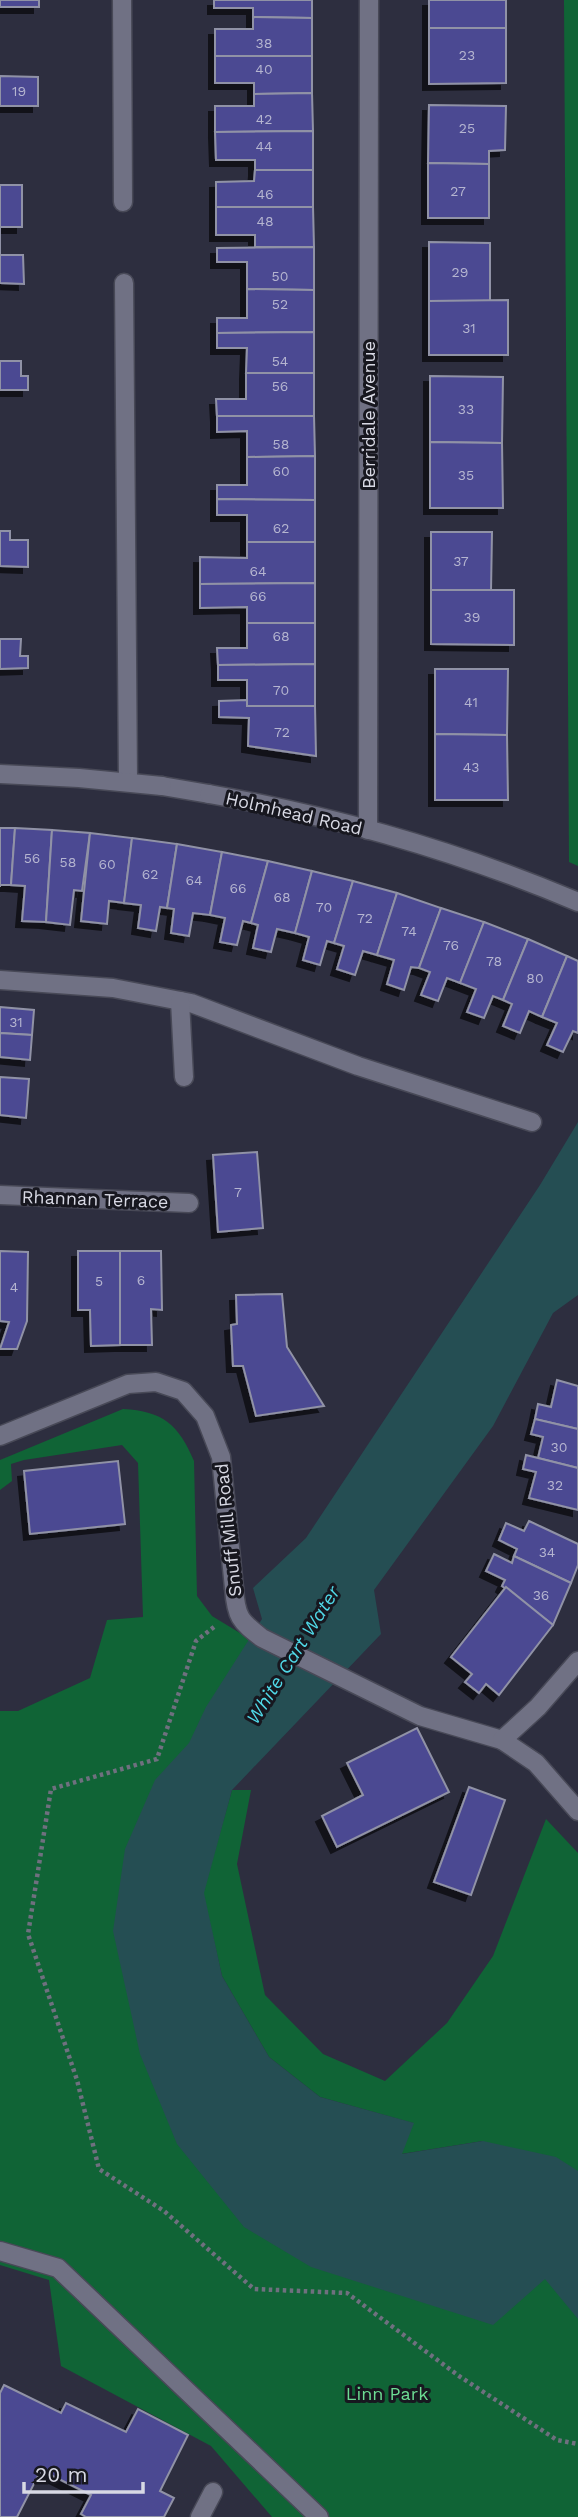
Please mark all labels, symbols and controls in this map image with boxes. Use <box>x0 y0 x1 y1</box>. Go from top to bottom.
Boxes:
house number: 38 <box>256 35 272 51</box>
house number: 23 <box>459 47 475 63</box>
house number: 40 <box>255 61 273 77</box>
house number: 19 <box>12 83 26 99</box>
house number: 42 <box>256 111 272 127</box>
house number: 25 <box>459 120 475 136</box>
house number: 44 <box>255 138 273 154</box>
house number: 27 <box>450 183 466 199</box>
house number: 46 <box>256 186 274 202</box>
house number: 48 <box>256 213 274 229</box>
house number: 29 <box>452 264 468 280</box>
house number: 50 <box>272 268 288 284</box>
house number: 52 <box>272 296 288 312</box>
house number: 31 <box>462 320 476 336</box>
street label: Berridale Avenue <box>358 341 379 489</box>
house number: 54 <box>272 353 288 369</box>
house number: 56 <box>272 378 288 394</box>
house number: 33 <box>458 401 474 417</box>
house number: 58 <box>273 436 289 452</box>
house number: 60 <box>272 463 290 479</box>
house number: 35 <box>458 467 474 483</box>
house number: 62 <box>273 520 289 536</box>
house number: 37 <box>453 553 469 569</box>
house number: 64 <box>249 563 267 579</box>
house number: 66 <box>249 588 267 604</box>
house number: 39 <box>464 609 480 625</box>
house number: 68 <box>272 628 290 644</box>
house number: 70 <box>273 682 289 698</box>
house number: 41 <box>464 694 478 710</box>
house number: 72 <box>274 724 290 740</box>
house number: 43 <box>463 759 479 775</box>
street label: Holmhead Road <box>224 787 364 839</box>
house number: 56 <box>24 850 40 866</box>
house number: 58 <box>60 854 76 870</box>
house number: 60 <box>98 856 116 872</box>
house number: 62 <box>142 866 158 882</box>
house number: 64 <box>185 872 203 888</box>
house number: 66 <box>229 880 247 896</box>
house number: 68 <box>273 889 291 905</box>
house number: 70 <box>316 899 332 915</box>
house number: 72 <box>357 910 373 926</box>
house number: 74 <box>401 923 417 939</box>
house number: 76 <box>443 937 459 953</box>
house number: 78 <box>486 953 502 969</box>
house number: 80 <box>526 970 544 986</box>
house number: 31 <box>9 1014 23 1030</box>
house number: 7 <box>234 1184 242 1200</box>
street label: Rhannan Terrace <box>21 1186 169 1212</box>
house number: 6 <box>137 1272 145 1288</box>
house number: 5 <box>95 1273 103 1289</box>
house number: 4 <box>10 1279 18 1295</box>
house number: 30 <box>551 1439 567 1455</box>
street label: Snuff Mill Road <box>211 1462 245 1598</box>
house number: 32 <box>547 1477 563 1493</box>
house number: 34 <box>539 1544 555 1560</box>
water label: White Cart Water <box>241 1581 345 1728</box>
house number: 36 <box>533 1587 549 1603</box>
park label: Linn Park <box>346 2383 428 2404</box>
scale bar <box>24 2450 144 2494</box>
text: 20 m <box>35 2462 87 2487</box>

